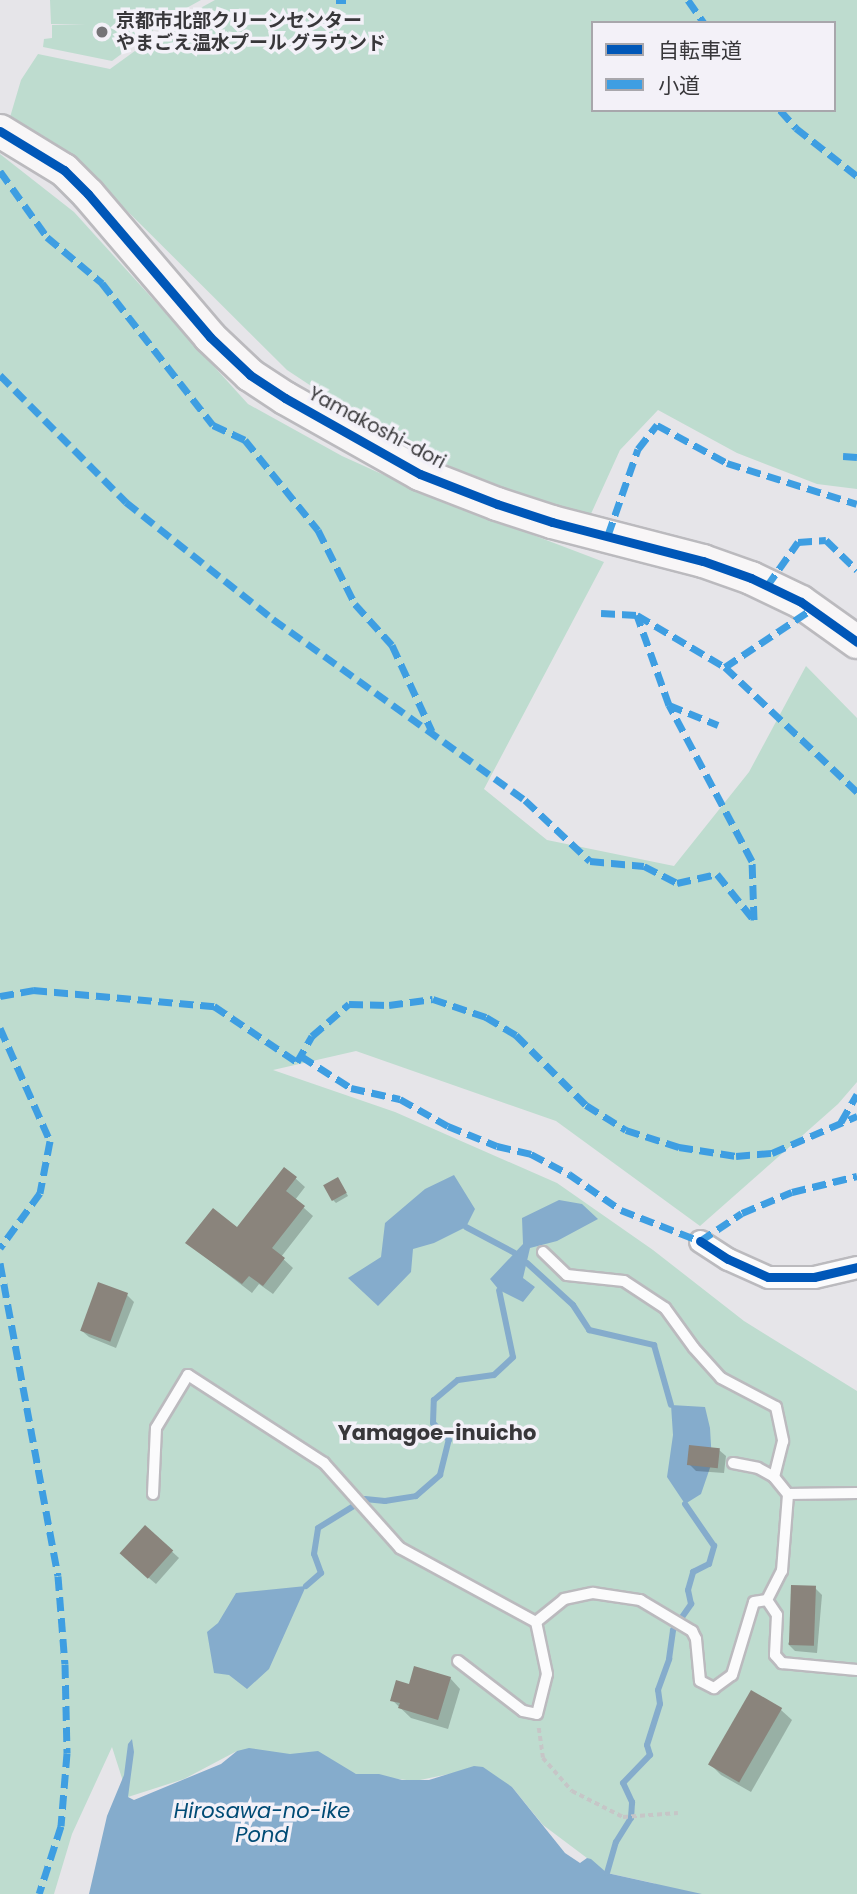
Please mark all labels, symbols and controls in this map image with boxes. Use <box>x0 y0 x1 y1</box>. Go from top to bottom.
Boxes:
place label: 京都市北部クリーンセンター やまごえ温水プール グラウンド <box>116 10 386 54</box>
legend <box>591 21 836 112</box>
marker: 京都市北部クリーンセンター やまごえ温水プール グラウンド <box>94 24 110 40</box>
text: 自転車道 <box>658 36 742 65</box>
text: 小道 <box>658 71 700 100</box>
street label: Yamakoshi-dori <box>304 382 450 474</box>
district label: Yamagoe-inuicho <box>338 1420 536 1446</box>
water label: Hirosawa-no-ike Pond <box>174 1798 350 1848</box>

